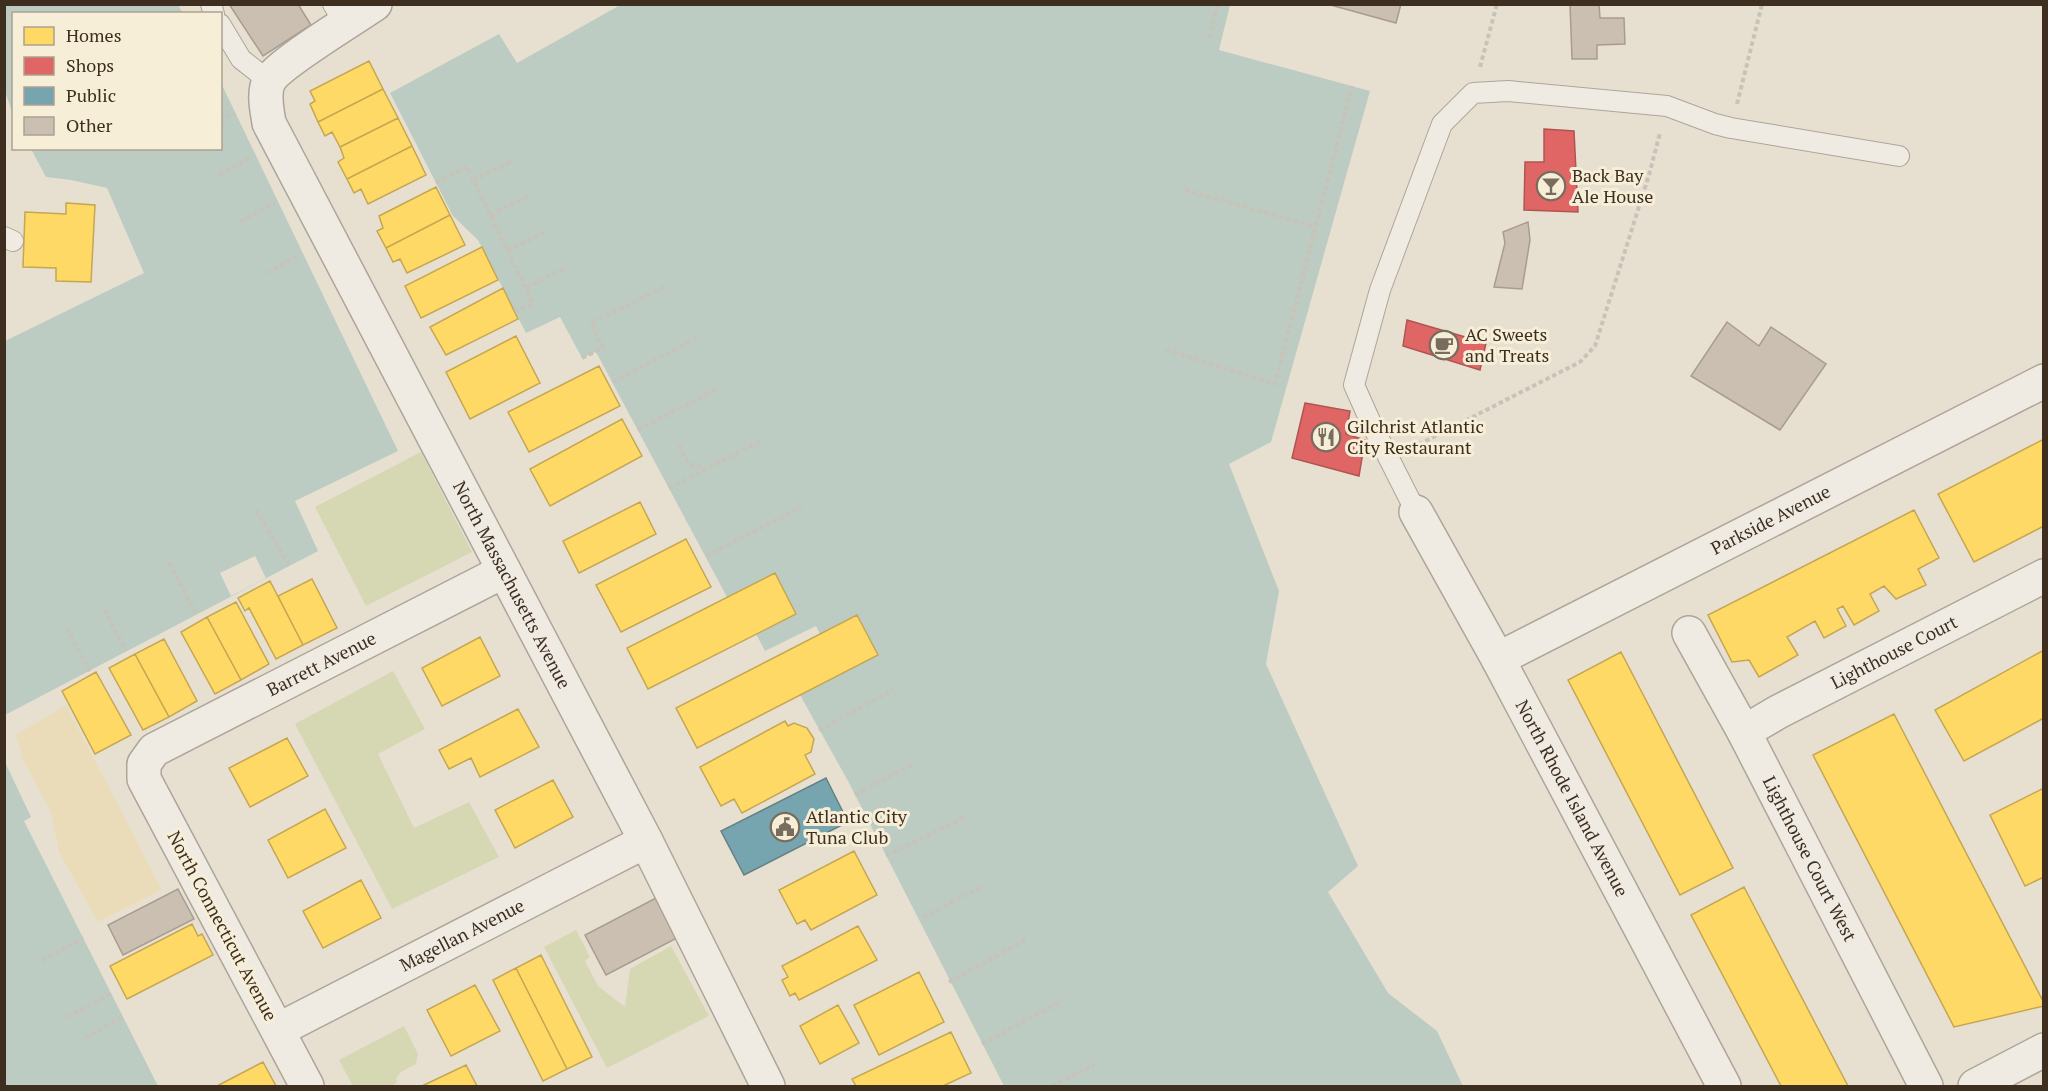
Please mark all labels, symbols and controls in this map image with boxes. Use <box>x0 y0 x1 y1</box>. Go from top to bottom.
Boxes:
legend <box>12 12 222 150</box>
text: Homes <box>66 23 121 47</box>
text: Shops <box>66 53 114 77</box>
text: Public <box>66 83 116 107</box>
text: Other <box>66 113 113 137</box>
place label: Back Bay Ale House <box>1572 163 1653 208</box>
bar icon: Back Bay Ale House <box>1535 170 1567 202</box>
place label: AC Sweets and Treats <box>1465 322 1549 367</box>
cafe icon: AC Sweets and Treats <box>1428 329 1460 361</box>
place label: Gilchrist Atlantic City Restaurant <box>1347 414 1484 459</box>
restaurant icon: Gilchrist Atlantic City Restaurant <box>1310 421 1342 453</box>
street label: North Massachusetts Avenue <box>448 477 577 693</box>
street label: Parkside Avenue <box>1706 479 1834 560</box>
street label: Lighthouse Court <box>1826 609 1962 694</box>
street label: Barrett Avenue <box>262 626 380 701</box>
street label: North Rhode Island Avenue <box>1511 695 1635 901</box>
street label: Lighthouse Court West <box>1758 772 1863 946</box>
place label: Atlantic City Tuna Club <box>806 804 908 849</box>
public building icon: Atlantic City Tuna Club <box>769 811 801 843</box>
street label: North Connecticut Avenue <box>163 826 283 1025</box>
street label: Magellan Avenue <box>395 893 528 976</box>

